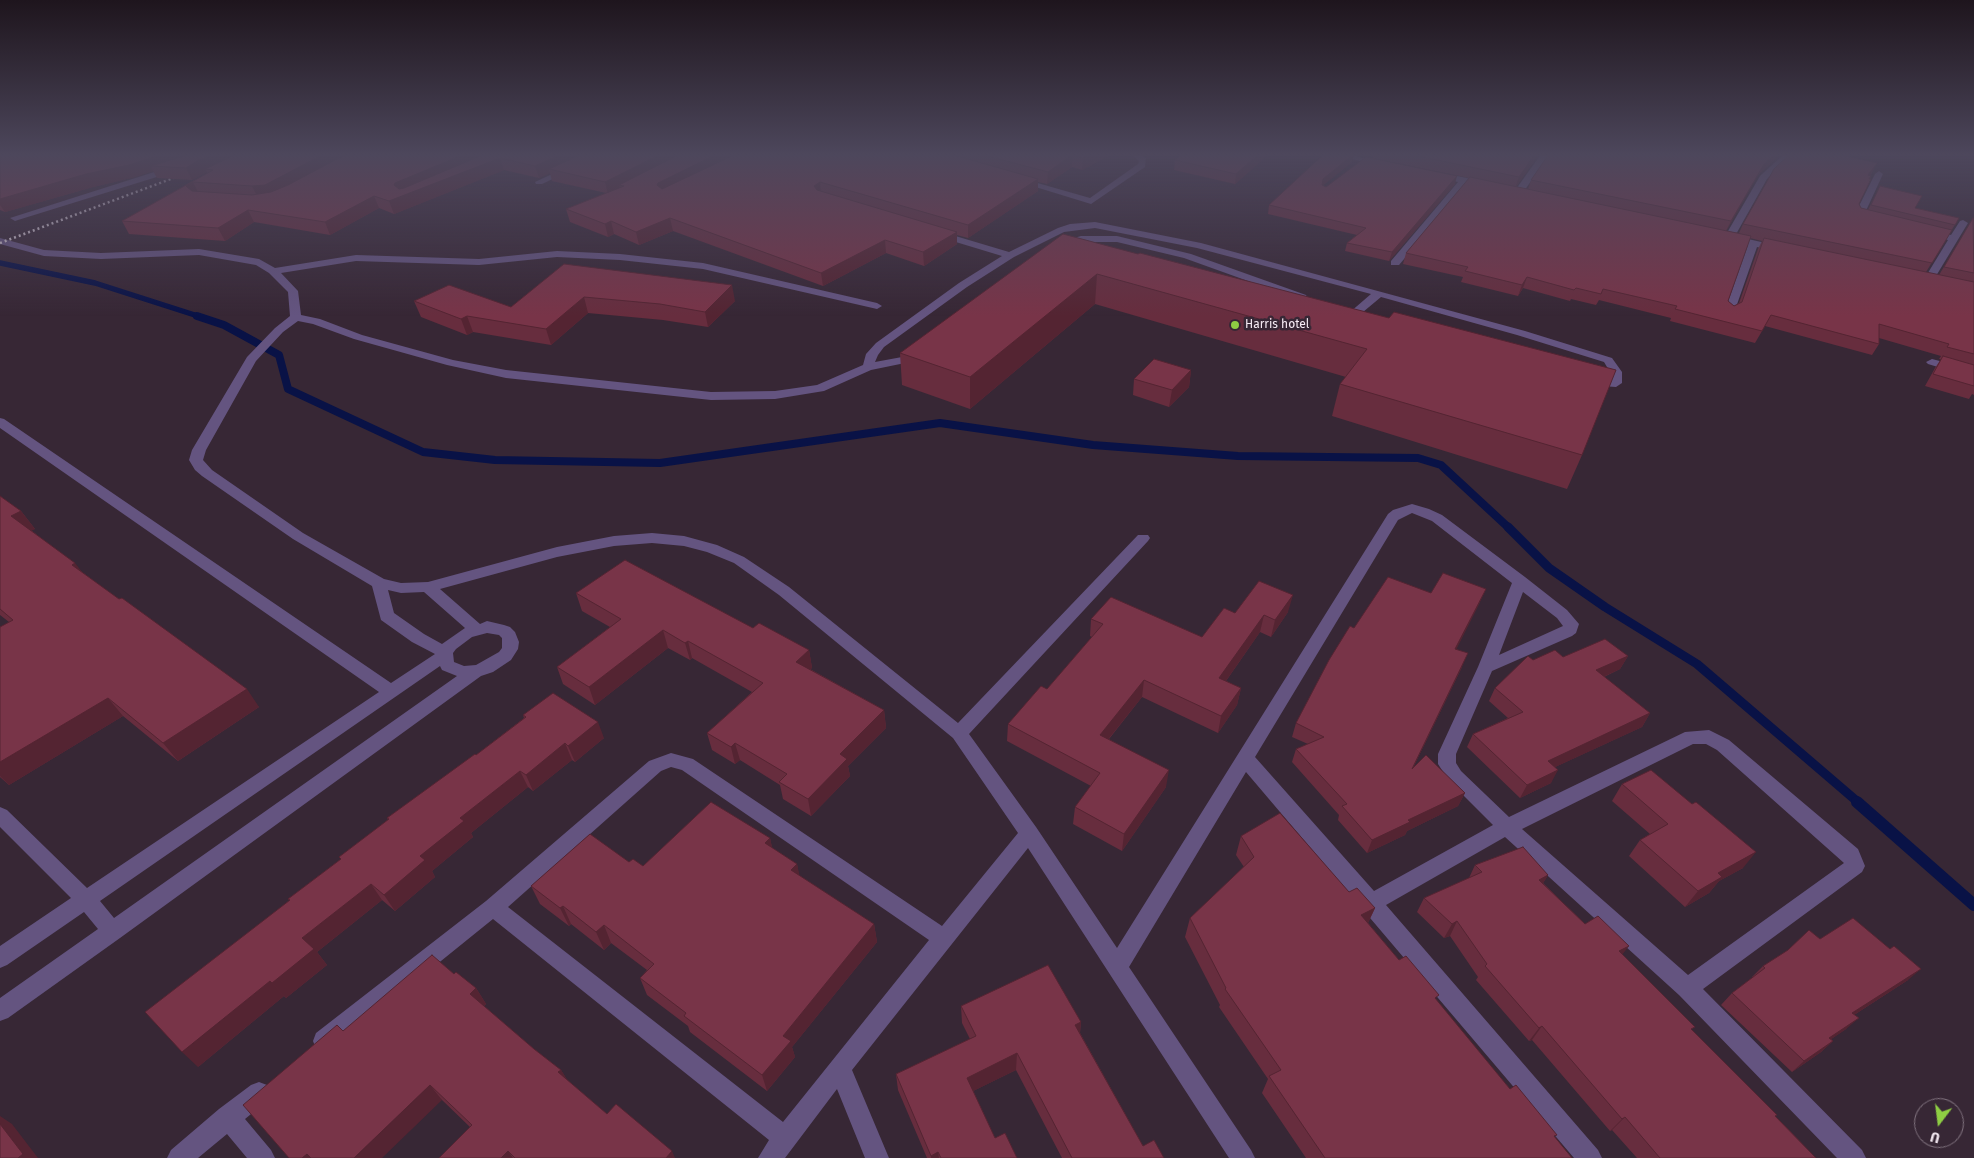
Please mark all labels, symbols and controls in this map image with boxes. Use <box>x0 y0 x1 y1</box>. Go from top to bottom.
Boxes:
place label: Harris hotel <box>1245 318 1309 332</box>
marker: Harris hotel <box>1229 319 1241 331</box>
north arrow <box>1914 1098 1964 1148</box>
text: U <box>1929 1128 1942 1146</box>

